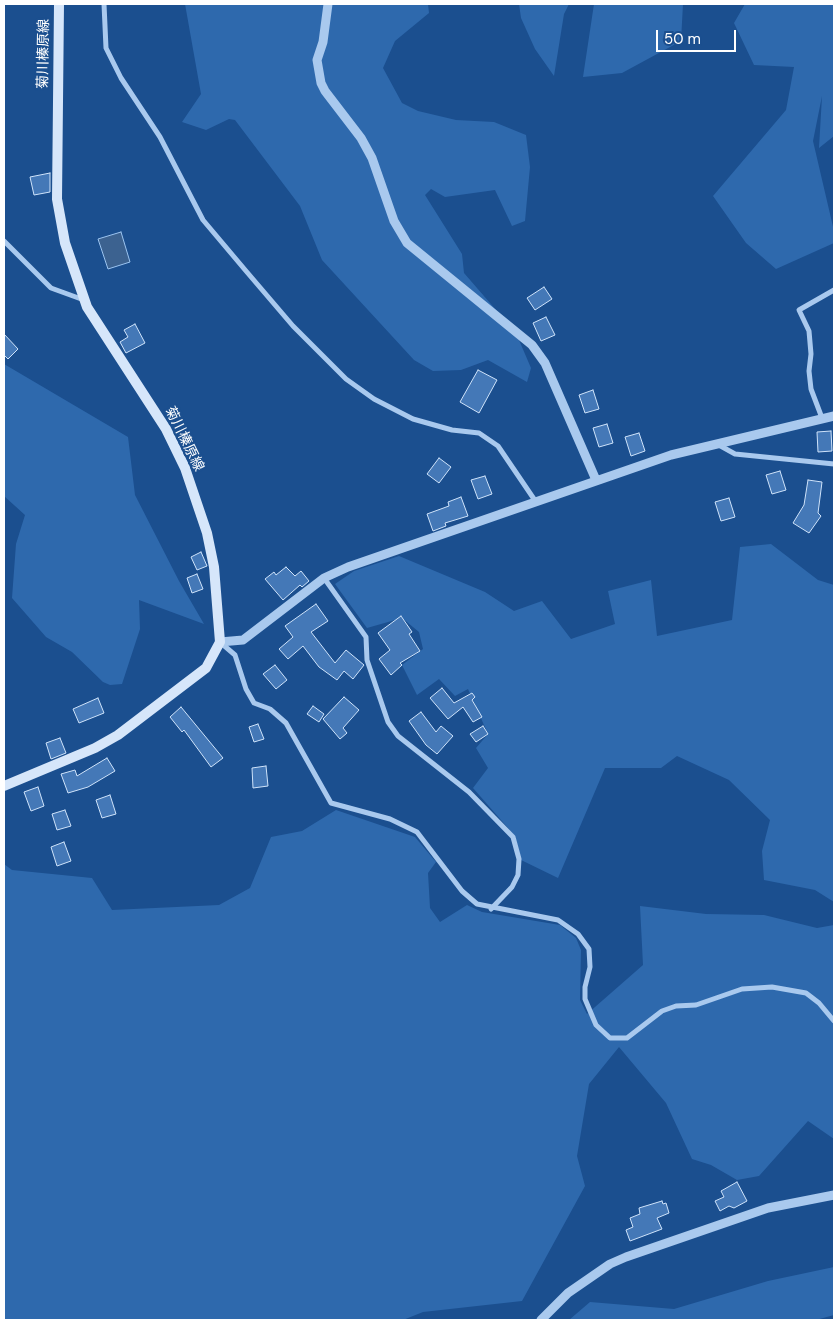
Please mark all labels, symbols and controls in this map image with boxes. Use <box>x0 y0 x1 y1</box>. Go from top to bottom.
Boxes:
street label: 菊川榛原線 <box>35 19 53 89</box>
scale bar <box>658 20 738 52</box>
text: 50 m <box>664 29 701 49</box>
street label: 菊川榛原線 <box>161 404 207 474</box>

